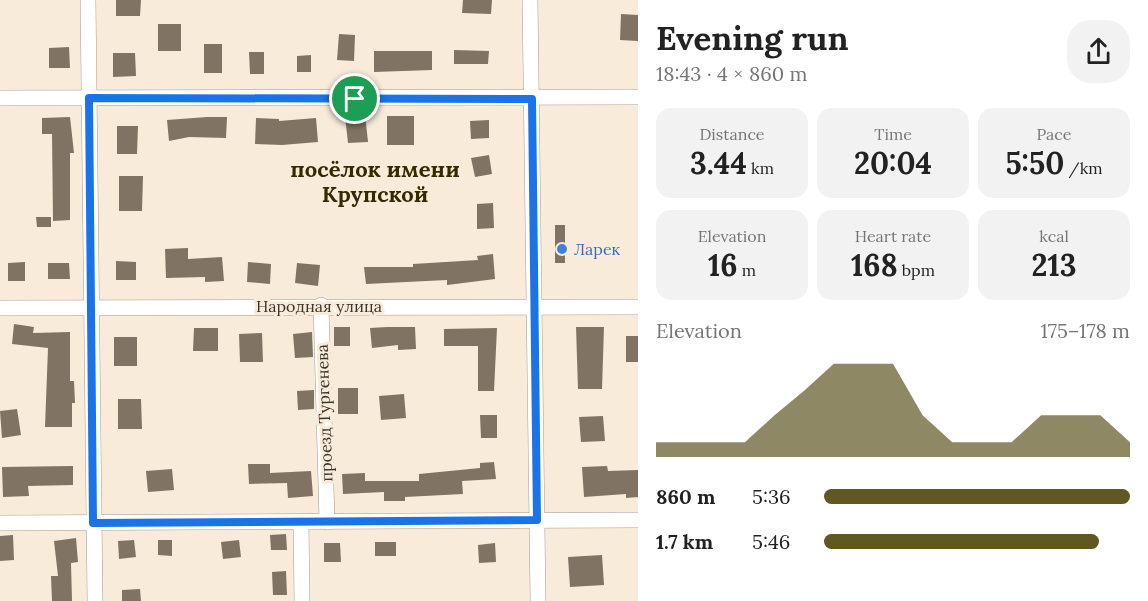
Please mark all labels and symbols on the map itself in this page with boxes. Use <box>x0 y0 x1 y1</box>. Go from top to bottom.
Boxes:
pin <box>329 73 380 124</box>
district label: посёлок имени Крупской <box>290 155 460 208</box>
place label: Ларек <box>574 239 621 259</box>
marker: Ларек <box>555 242 569 256</box>
street label: Народная улица <box>256 296 382 316</box>
street label: проезд Тургенева <box>312 344 336 482</box>

